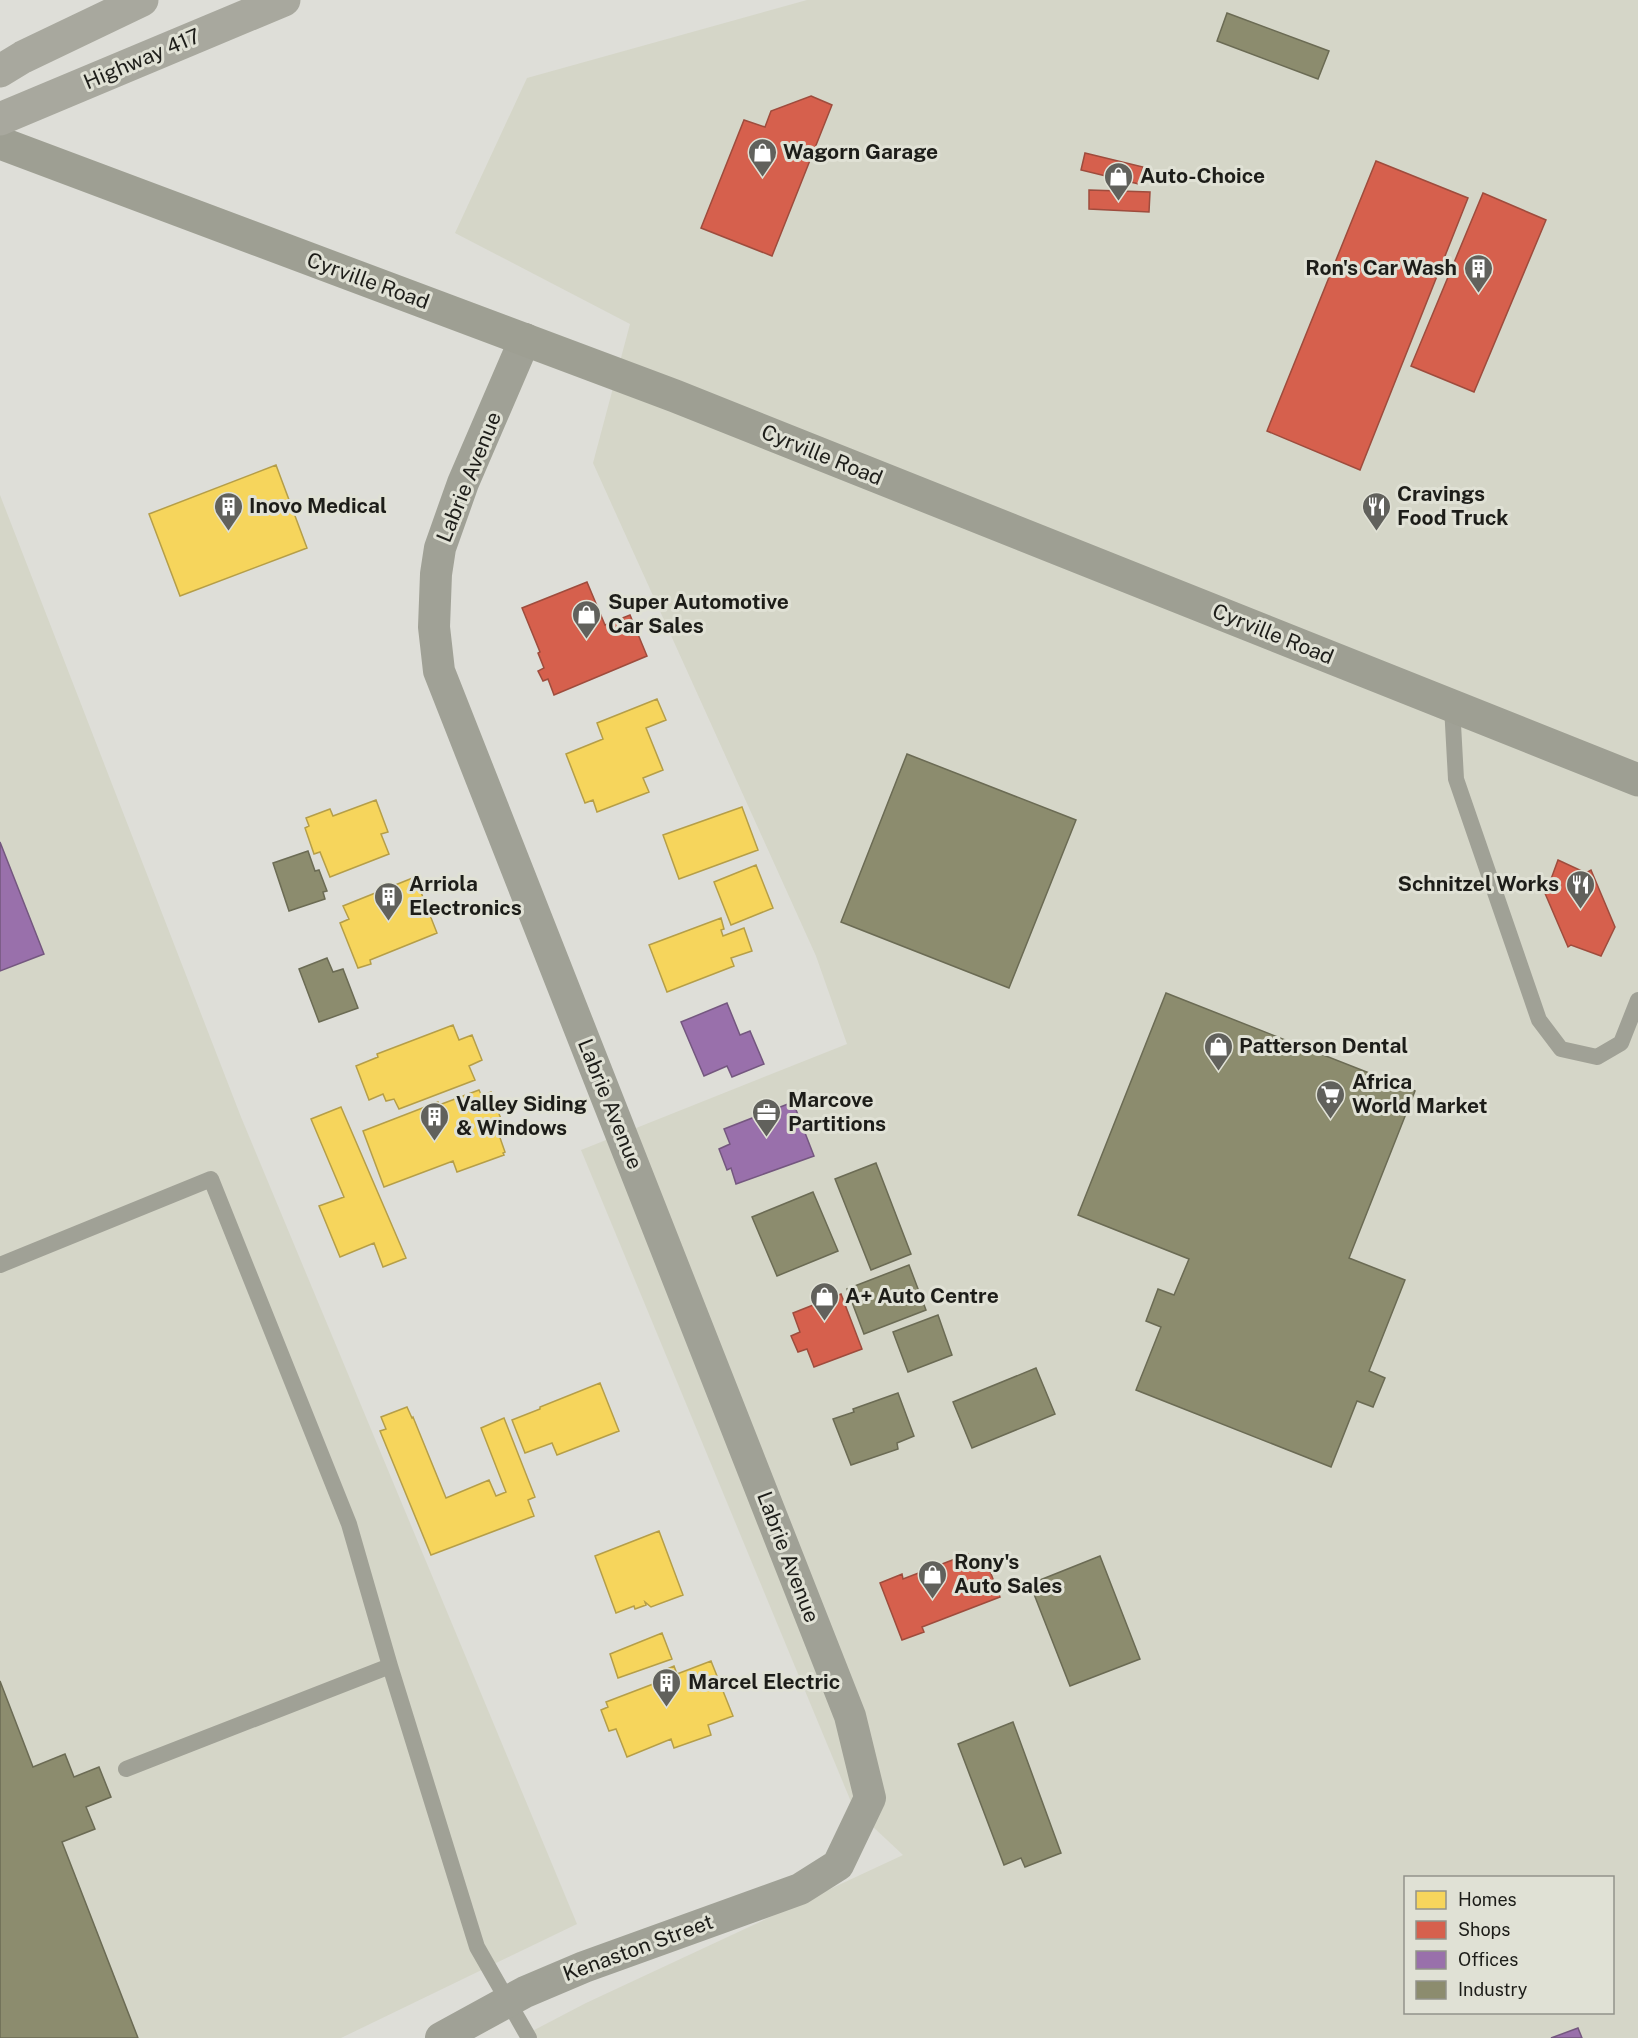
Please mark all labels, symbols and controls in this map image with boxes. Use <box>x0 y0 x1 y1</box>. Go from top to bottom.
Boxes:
street label: Highway 417 <box>80 23 204 94</box>
shop icon: Wagorn Garage <box>746 136 778 178</box>
place label: Wagorn Garage <box>783 139 938 164</box>
shop icon: Auto-Choice <box>1103 160 1135 202</box>
place label: Auto-Choice <box>1140 163 1265 188</box>
street label: Cyrville Road <box>303 247 433 314</box>
building icon: Ron's Car Wash <box>1462 252 1494 294</box>
place label: Ron's Car Wash <box>1305 255 1457 280</box>
street label: Labrie Avenue <box>431 408 506 546</box>
street label: Cyrville Road <box>758 419 886 490</box>
place label: Cravings Food Truck <box>1397 481 1509 530</box>
building icon: Inovo Medical <box>212 490 244 532</box>
restaurant icon: Cravings Food Truck <box>1360 490 1392 532</box>
place label: Inovo Medical <box>249 493 387 518</box>
place label: Super Automotive Car Sales <box>608 589 789 638</box>
shop icon: Super Automotive Car Sales <box>571 598 603 640</box>
street label: Cyrville Road <box>1209 598 1337 669</box>
restaurant icon: Schnitzel Works <box>1564 868 1596 910</box>
place label: Arriola Electronics <box>409 871 522 920</box>
place label: Schnitzel Works <box>1398 871 1559 896</box>
building icon: Arriola Electronics <box>372 880 404 922</box>
shop icon: Patterson Dental <box>1202 1030 1234 1072</box>
place label: Patterson Dental <box>1239 1033 1408 1058</box>
street label: Labrie Avenue <box>573 1035 648 1173</box>
place label: Africa World Market <box>1352 1069 1488 1118</box>
supermarket icon: Africa World Market <box>1315 1078 1347 1120</box>
place label: Marcove Partitions <box>788 1087 886 1136</box>
place label: Valley Siding & Windows <box>456 1091 587 1140</box>
office icon: Marcove Partitions <box>751 1096 783 1138</box>
building icon: Valley Siding & Windows <box>419 1100 451 1142</box>
shop icon: A+ Auto Centre <box>808 1280 840 1322</box>
place label: A+ Auto Centre <box>845 1283 999 1308</box>
street label: Labrie Avenue <box>752 1488 825 1626</box>
place label: Rony's Auto Sales <box>954 1549 1062 1598</box>
shop icon: Rony's Auto Sales <box>917 1558 949 1600</box>
building icon: Marcel Electric <box>651 1666 683 1708</box>
place label: Marcel Electric <box>688 1669 840 1694</box>
legend <box>1404 1876 1614 2014</box>
text: Homes <box>1458 1889 1517 1910</box>
street label: Kenaston Street <box>559 1909 716 1986</box>
text: Shops <box>1458 1919 1510 1940</box>
text: Offices <box>1458 1949 1518 1970</box>
text: Industry <box>1458 1979 1528 2000</box>

